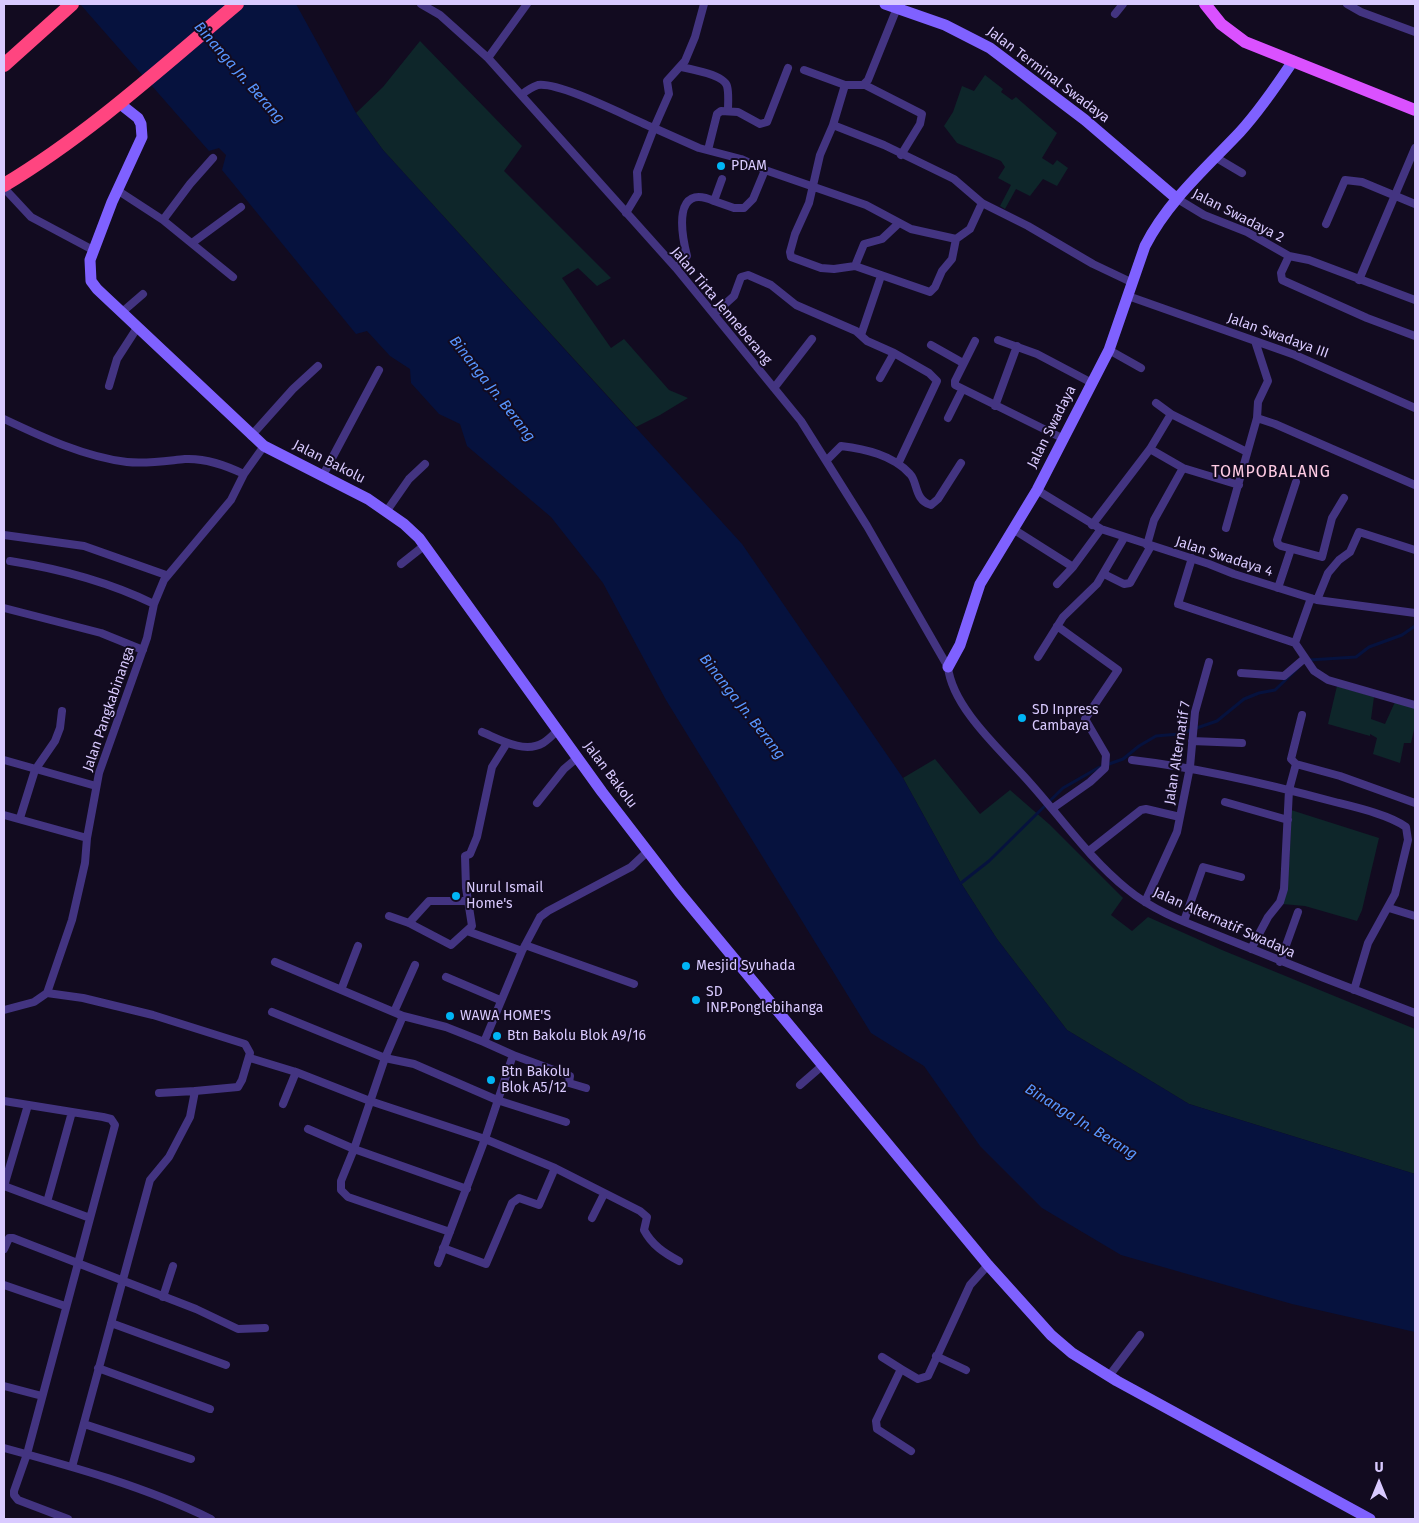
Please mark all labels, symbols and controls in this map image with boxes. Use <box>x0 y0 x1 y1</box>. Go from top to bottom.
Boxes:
water label: Binanga Jn. Berang <box>190 18 288 128</box>
street label: Jalan Terminal Swadaya <box>983 23 1113 127</box>
place label: PDAM <box>731 158 767 174</box>
marker: PDAM <box>715 160 727 172</box>
street label: Jalan Swadaya 2 <box>1189 186 1287 246</box>
street label: Jalan Tirta Jenneberang <box>667 244 775 368</box>
street label: Jalan Swadaya III <box>1225 310 1331 362</box>
water label: Binanga Jn. Berang <box>445 333 539 445</box>
street label: Jalan Swadaya <box>1024 383 1080 471</box>
street label: Jalan Bakolu <box>290 437 368 487</box>
district label: TOMPOBALANG <box>1210 463 1332 483</box>
street label: Jalan Swadaya 4 <box>1173 533 1275 581</box>
street label: Jalan Pangkabinanga <box>80 644 138 774</box>
water label: Binanga Jn. Berang <box>695 651 789 763</box>
street label: Jalan Alternatif 7 <box>1162 700 1194 806</box>
place label: SD Inpress Cambaya <box>1032 702 1099 734</box>
marker: SD Inpress Cambaya <box>1016 712 1028 724</box>
street label: Jalan Bakolu <box>580 738 640 812</box>
place label: Nurul Ismail Home's <box>466 880 543 912</box>
street label: Jalan Alternatif Swadaya <box>1150 884 1298 962</box>
marker: Nurul Ismail Home's <box>450 890 462 902</box>
place label: Mesjid Syuhada <box>696 958 795 974</box>
marker: Mesjid Syuhada <box>680 960 692 972</box>
place label: SD INP.Ponglebihanga <box>706 984 823 1016</box>
marker: SD INP.Ponglebihanga <box>690 994 702 1006</box>
place label: WAWA HOME'S <box>460 1008 551 1024</box>
marker: WAWA HOME'S <box>444 1010 456 1022</box>
place label: Btn Bakolu Blok A9/16 <box>507 1028 646 1044</box>
marker: Btn Bakolu Blok A9/16 <box>491 1030 503 1042</box>
place label: Btn Bakolu Blok A5/12 <box>501 1064 570 1096</box>
marker: Btn Bakolu Blok A5/12 <box>485 1074 497 1086</box>
water label: Binanga Jn. Berang <box>1022 1080 1140 1164</box>
north arrow <box>1354 1458 1404 1508</box>
text: U <box>1374 1459 1384 1476</box>

